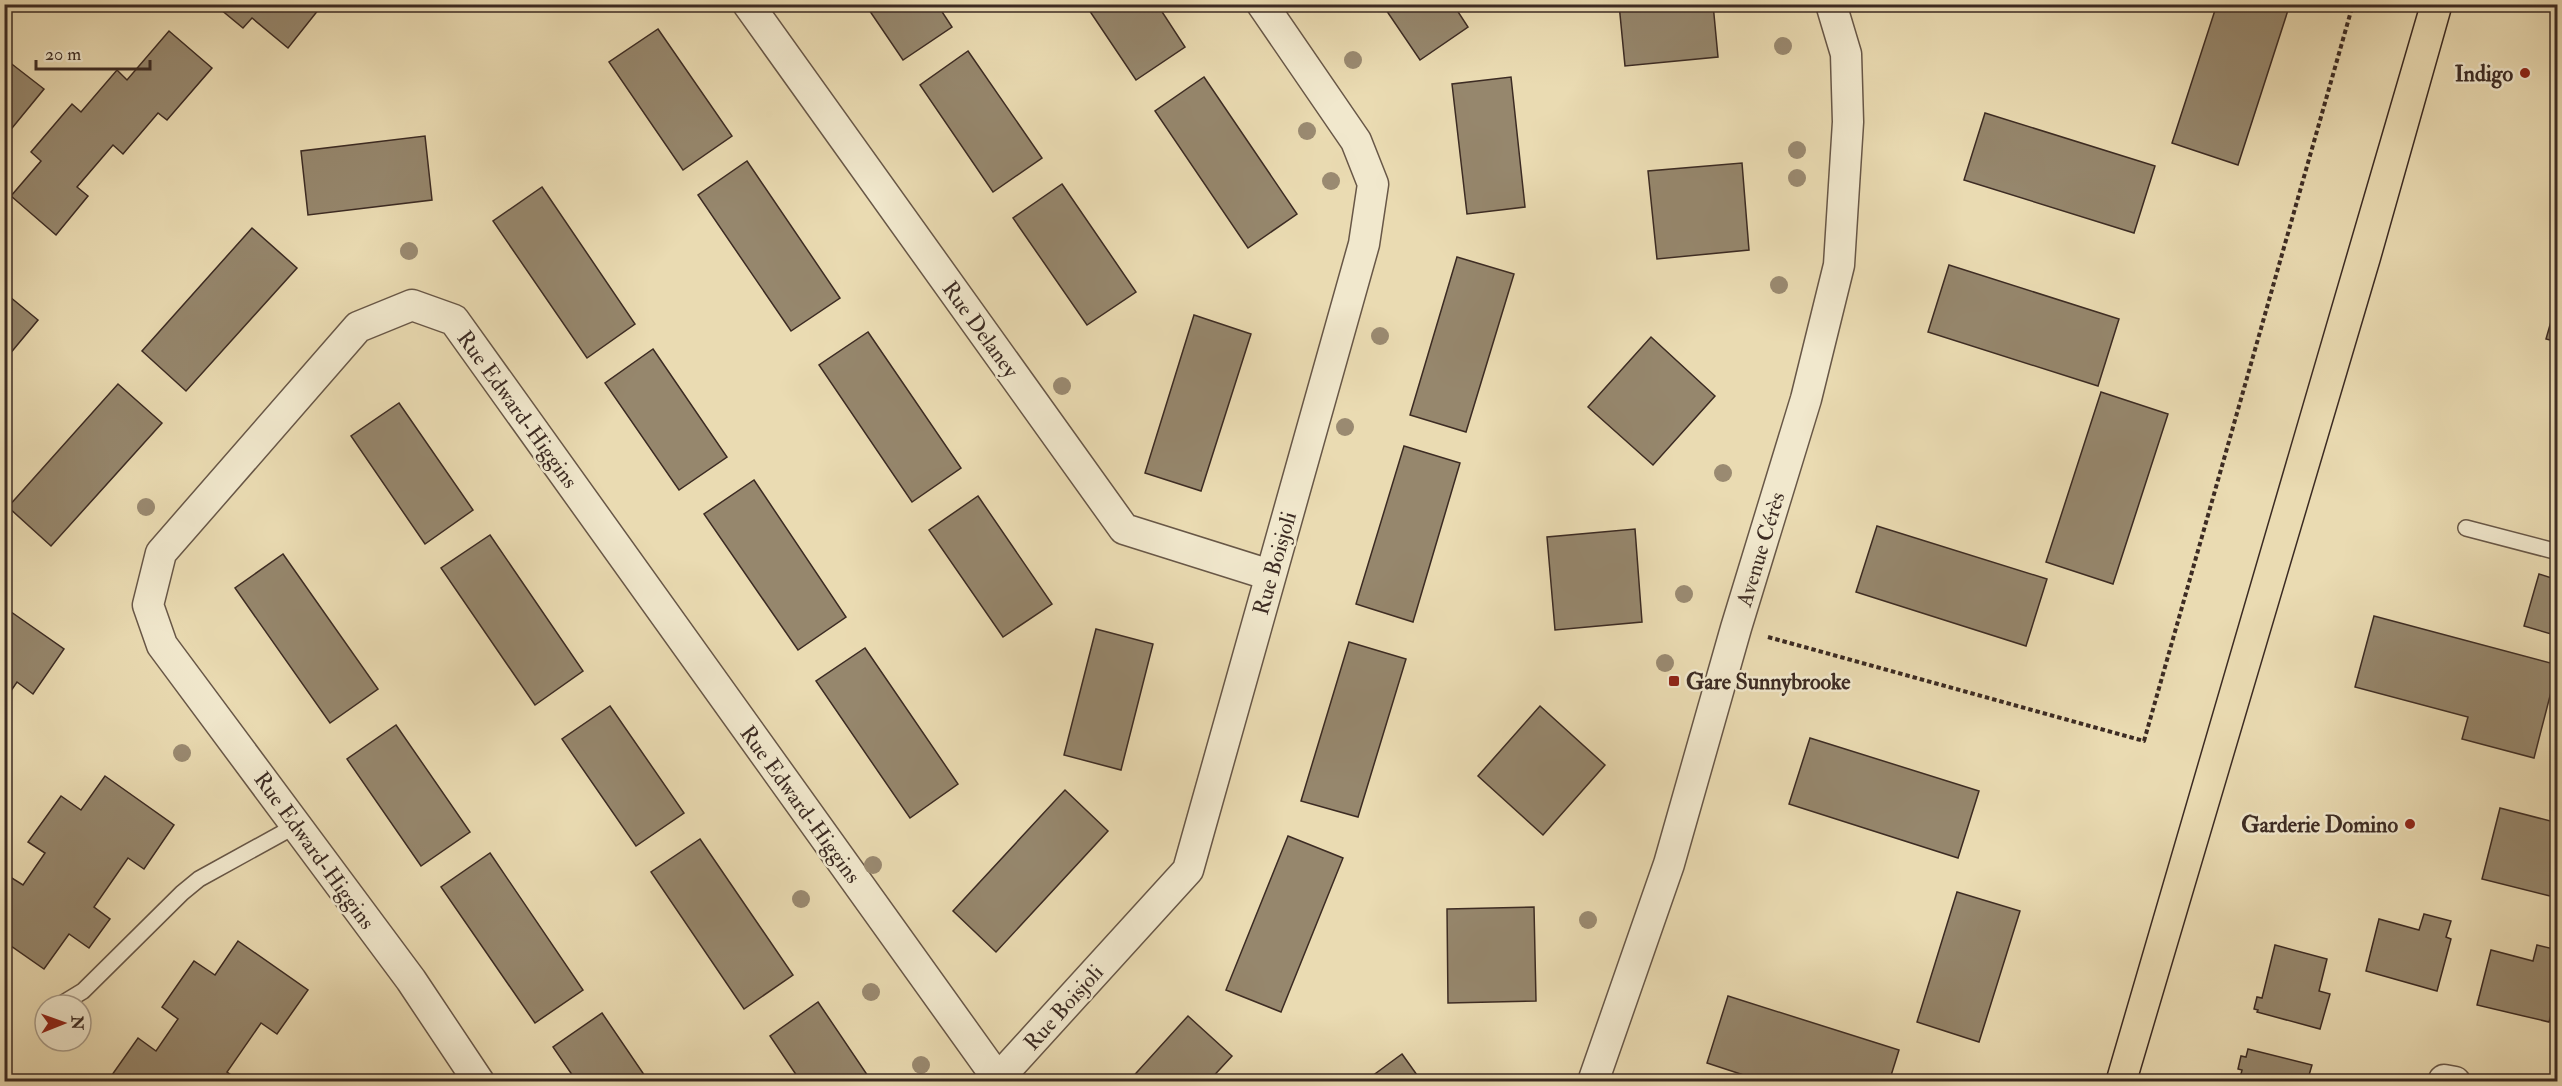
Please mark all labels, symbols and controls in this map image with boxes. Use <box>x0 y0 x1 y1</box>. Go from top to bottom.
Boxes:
scale bar <box>36 33 150 71</box>
text: 20 m <box>45 43 81 66</box>
place label: Indigo <box>2455 60 2513 89</box>
marker: Indigo <box>2518 66 2532 80</box>
street label: Rue Delaney <box>936 276 1025 384</box>
street label: Rue Edward-Higgins <box>451 325 584 494</box>
street label: Avenue Cérès <box>1730 489 1792 611</box>
street label: Rue Boisjoli <box>1247 508 1303 618</box>
place label: Gare Sunnybrooke <box>1686 668 1851 697</box>
marker: Gare Sunnybrooke <box>1667 674 1681 688</box>
street label: Rue Edward-Higgins <box>734 720 867 889</box>
street label: Rue Edward-Higgins <box>248 766 381 935</box>
place label: Garderie Domino <box>2241 811 2398 839</box>
marker: Garderie Domino <box>2403 817 2417 831</box>
street label: Rue Boisjoli <box>1018 959 1110 1056</box>
north arrow <box>33 993 93 1053</box>
text: N <box>67 1014 87 1031</box>

